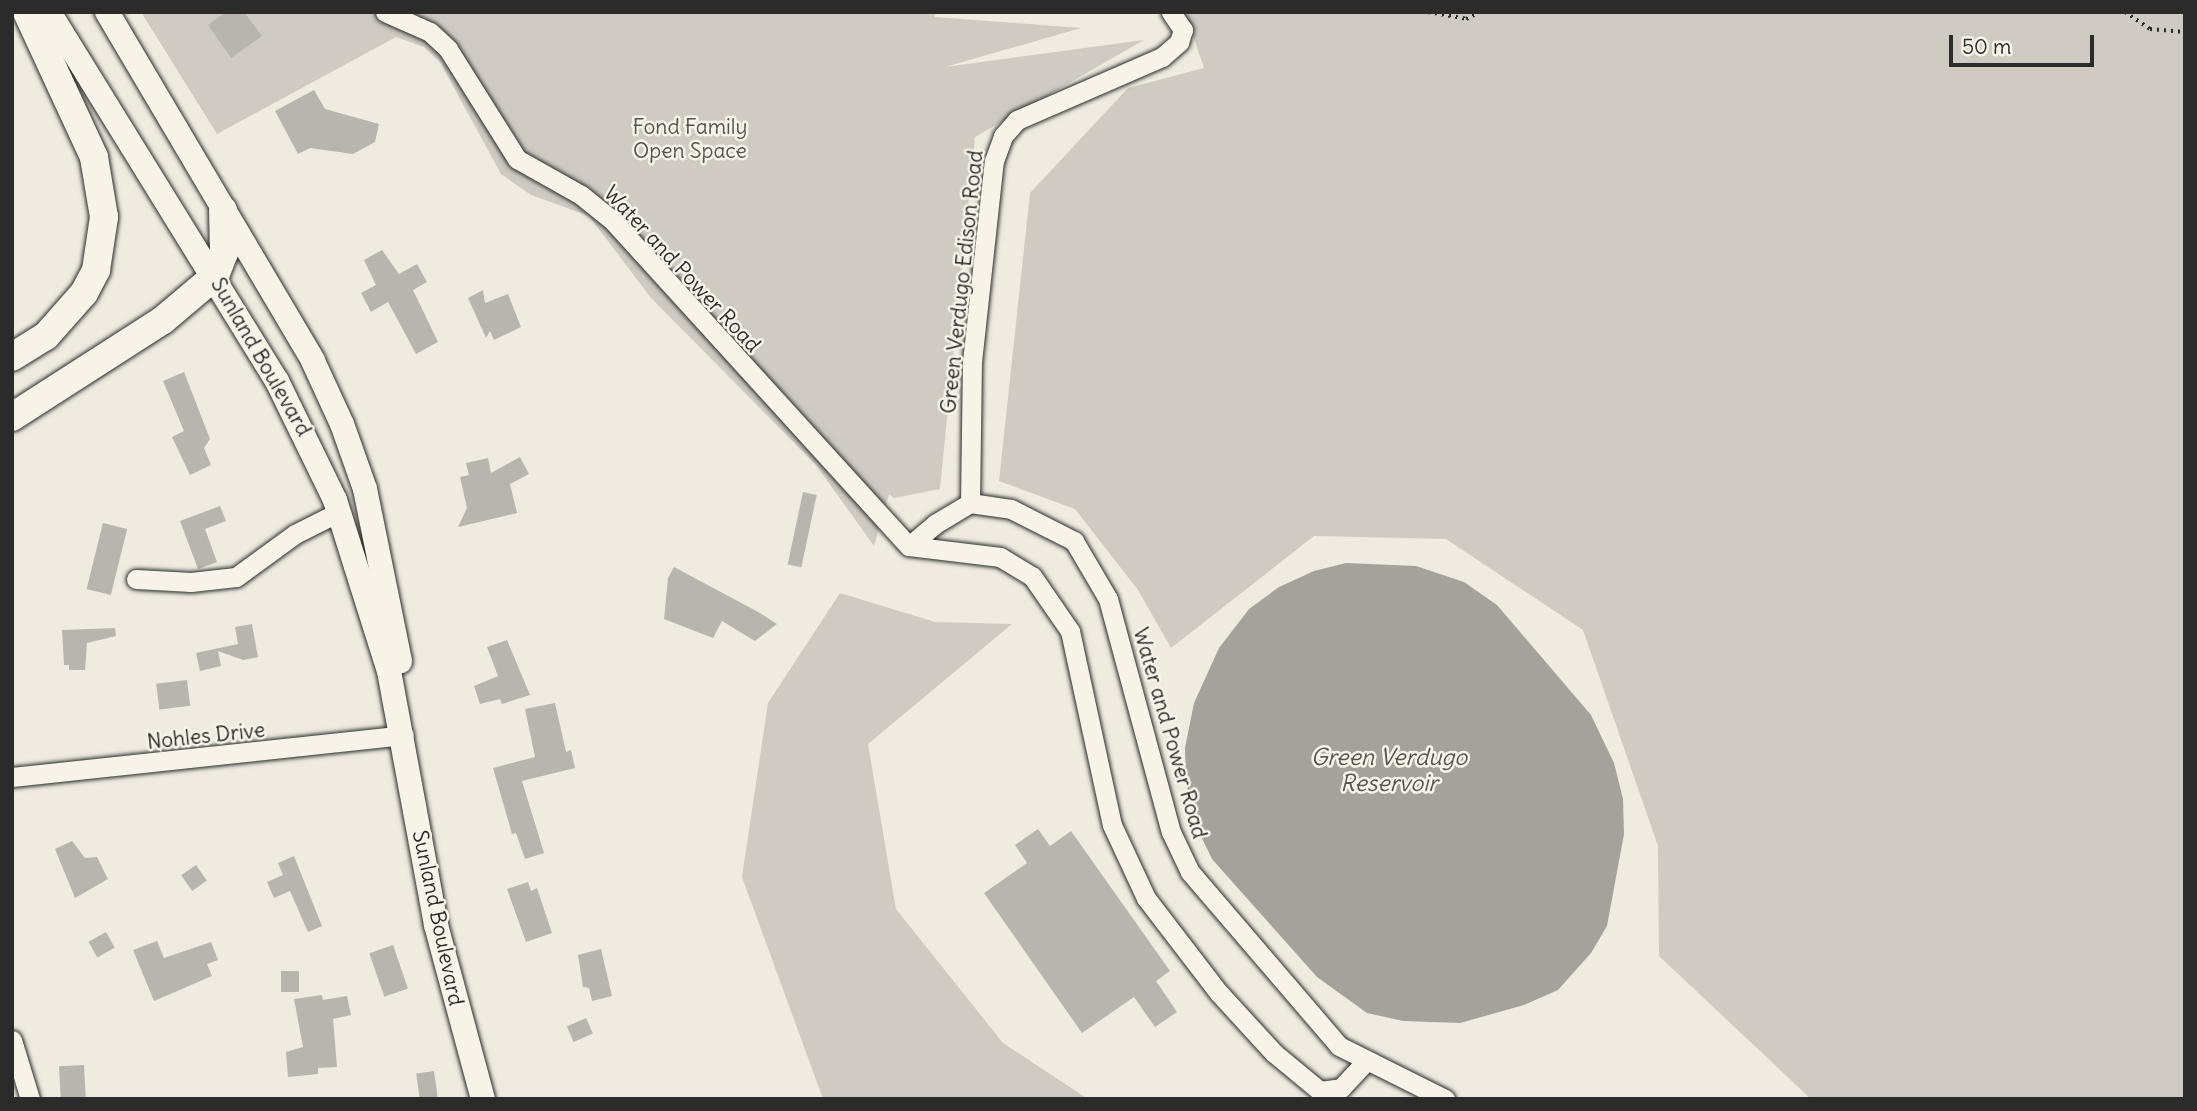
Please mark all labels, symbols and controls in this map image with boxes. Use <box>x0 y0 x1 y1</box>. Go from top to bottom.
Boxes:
scale bar <box>1952 21 2097 65</box>
text: 50 m <box>1962 33 2011 60</box>
park label: Fond Family Open Space <box>633 114 747 164</box>
street label: Green Verdugo Edison Road <box>936 149 988 415</box>
street label: Water and Power Road <box>598 181 766 357</box>
street label: Sunland Boulevard <box>205 273 317 441</box>
street label: Water and Power Road <box>1128 625 1212 841</box>
street label: Nohles Drive <box>146 717 266 755</box>
water label: Green Verdugo Reservoir <box>1311 743 1467 797</box>
street label: Sunland Boulevard <box>407 828 469 1008</box>

